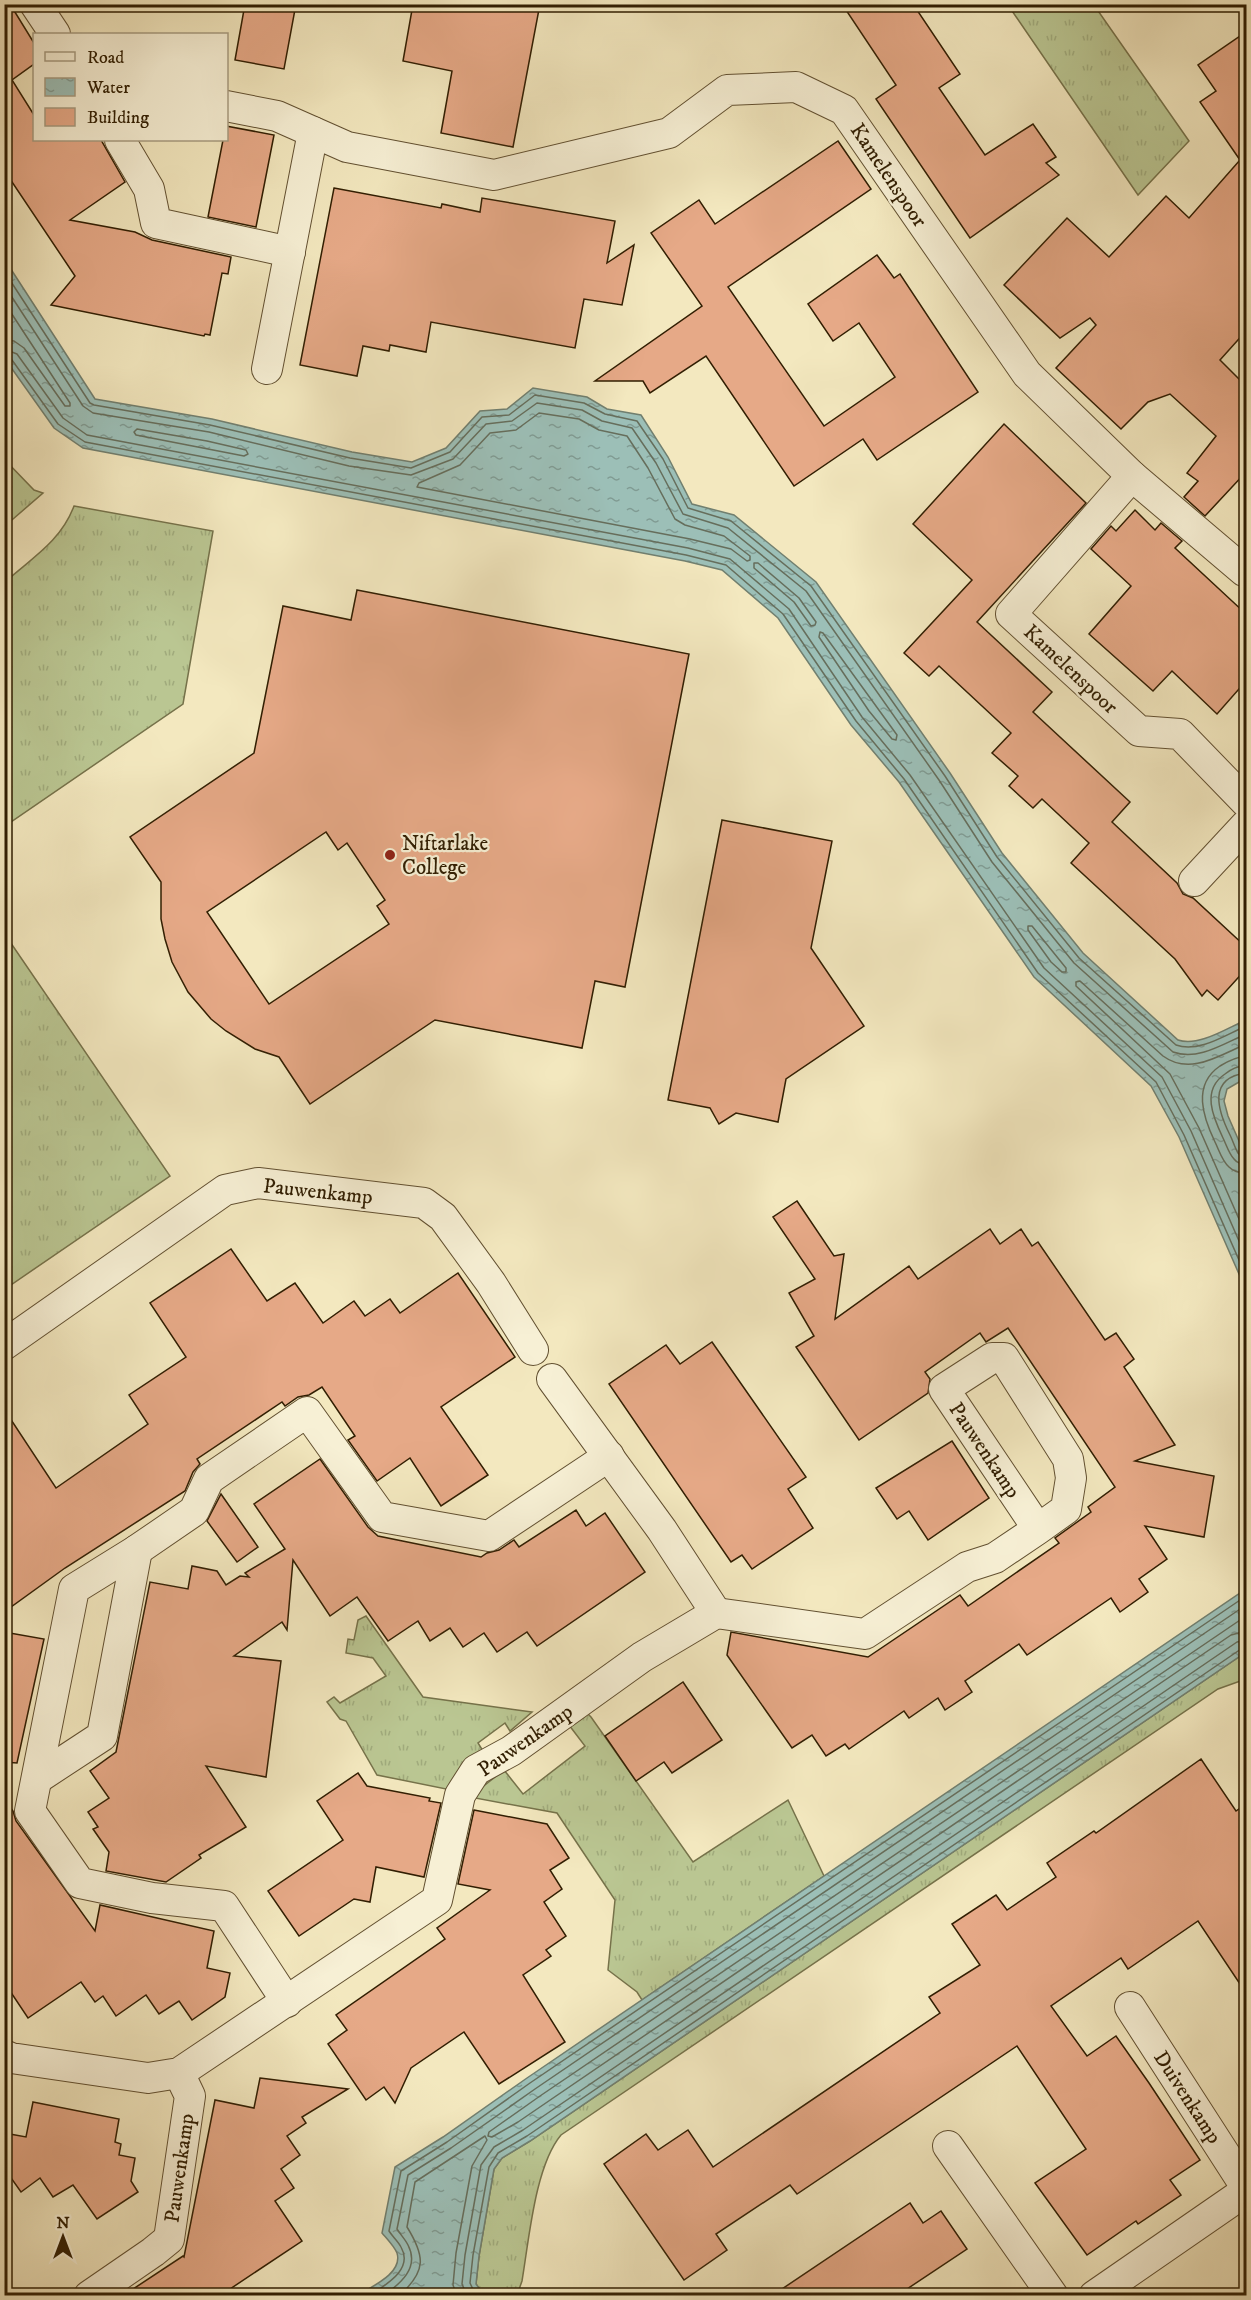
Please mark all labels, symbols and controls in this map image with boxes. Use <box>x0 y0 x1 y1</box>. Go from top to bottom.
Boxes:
legend <box>33 33 228 141</box>
text: Road <box>87 47 124 69</box>
text: Water <box>86 77 130 99</box>
text: Building <box>87 107 149 129</box>
street label: Kamelenspoor <box>844 119 933 233</box>
street label: Kamelenspoor <box>1018 619 1123 720</box>
place label: Niftarlake College <box>402 831 489 881</box>
marker: Niftarlake College <box>383 848 397 862</box>
street label: Pauwenkamp <box>262 1173 374 1211</box>
street label: Pauwenkamp <box>943 1398 1026 1503</box>
street label: Pauwenkamp <box>473 1699 578 1783</box>
street label: Duivenkamp <box>1147 2046 1227 2149</box>
street label: Pauwenkamp <box>159 2112 201 2224</box>
north arrow <box>33 2207 93 2267</box>
text: N <box>56 2213 70 2233</box>

